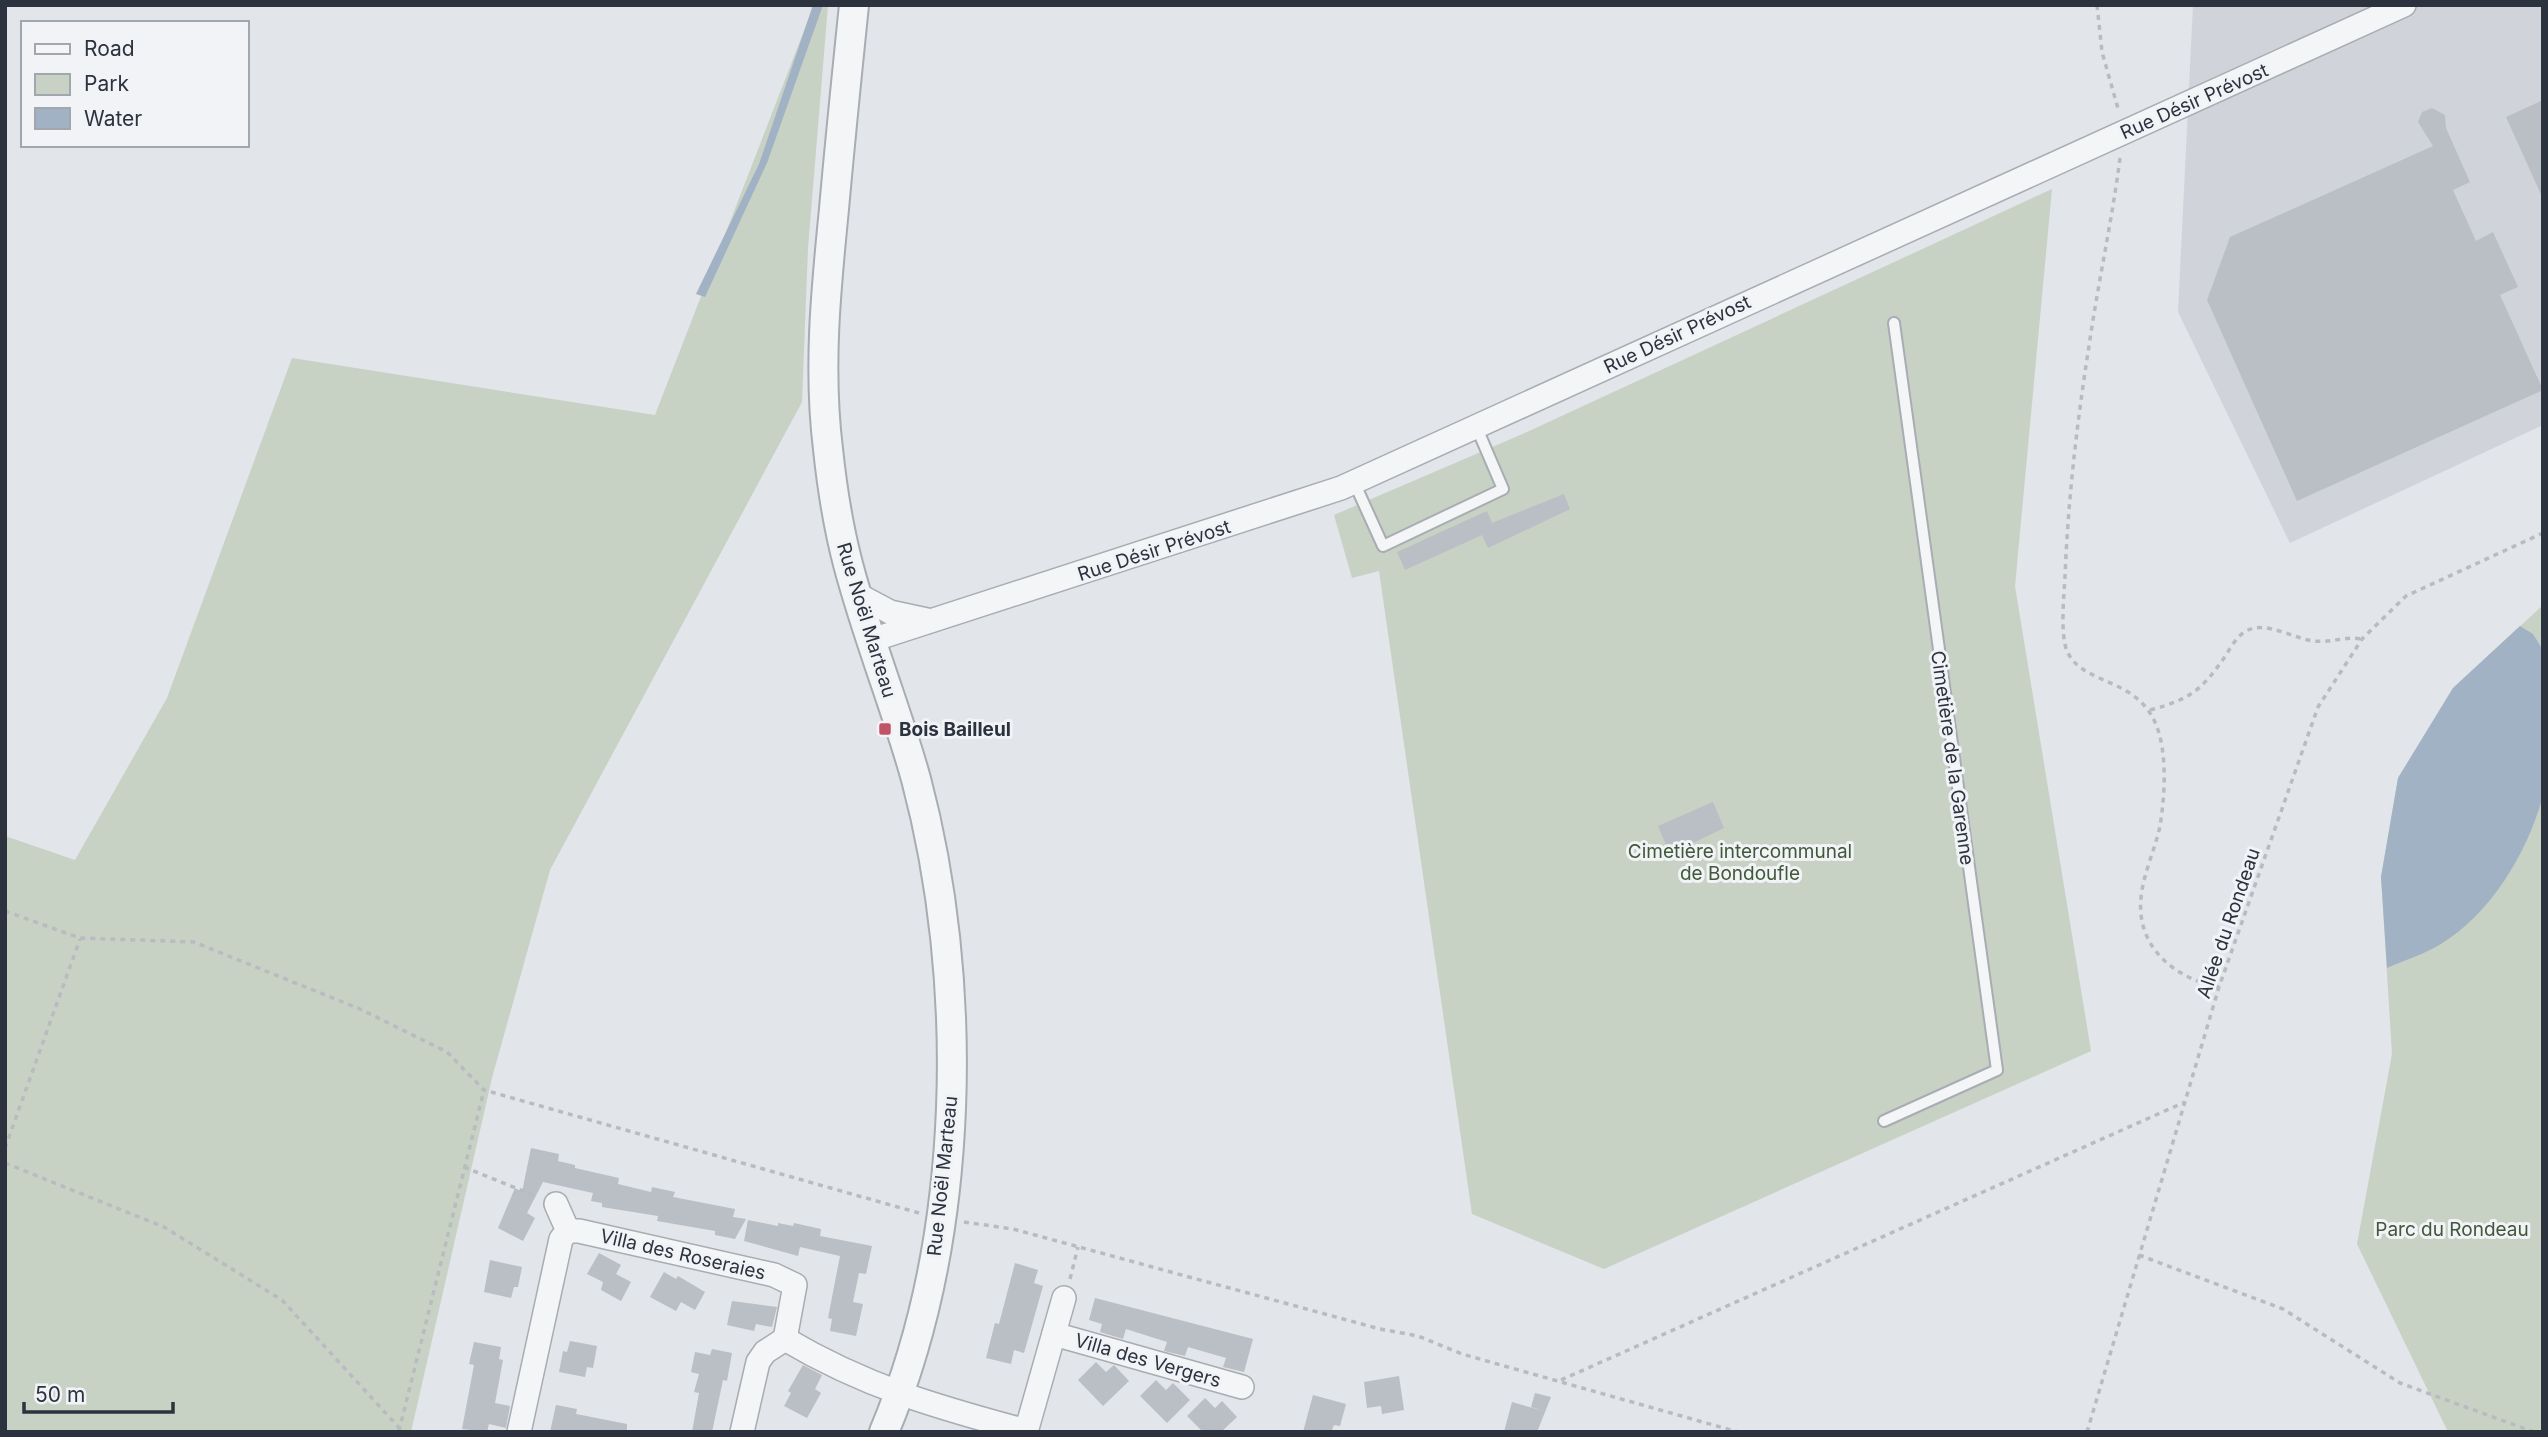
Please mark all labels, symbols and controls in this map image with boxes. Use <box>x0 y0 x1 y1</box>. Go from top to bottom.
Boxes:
legend <box>21 21 248 147</box>
text: Road <box>84 36 135 61</box>
street label: Rue Désir Prévost <box>2117 59 2272 144</box>
text: Park <box>84 71 129 96</box>
text: Water <box>84 106 142 131</box>
street label: Rue Désir Prévost <box>1600 290 1754 379</box>
street label: Rue Désir Prévost <box>1075 515 1234 586</box>
street label: Rue Noël Marteau <box>832 540 901 701</box>
street label: Cimetière de la Garenne <box>1926 649 1979 867</box>
place label: Bois Bailleul <box>899 718 1011 741</box>
marker: Bois Bailleul <box>877 721 893 737</box>
park label: Cimetière intercommunal de Bondoufle <box>1628 840 1852 885</box>
street label: Allée du Rondeau <box>2192 845 2265 1001</box>
street label: Rue Noël Marteau <box>923 1095 962 1257</box>
park label: Parc du Rondeau <box>2375 1218 2529 1241</box>
street label: Villa des Roseraies <box>598 1224 768 1285</box>
street label: Villa des Vergers <box>1072 1329 1224 1392</box>
scale bar <box>24 1370 173 1414</box>
text: 50 m <box>35 1382 85 1407</box>

